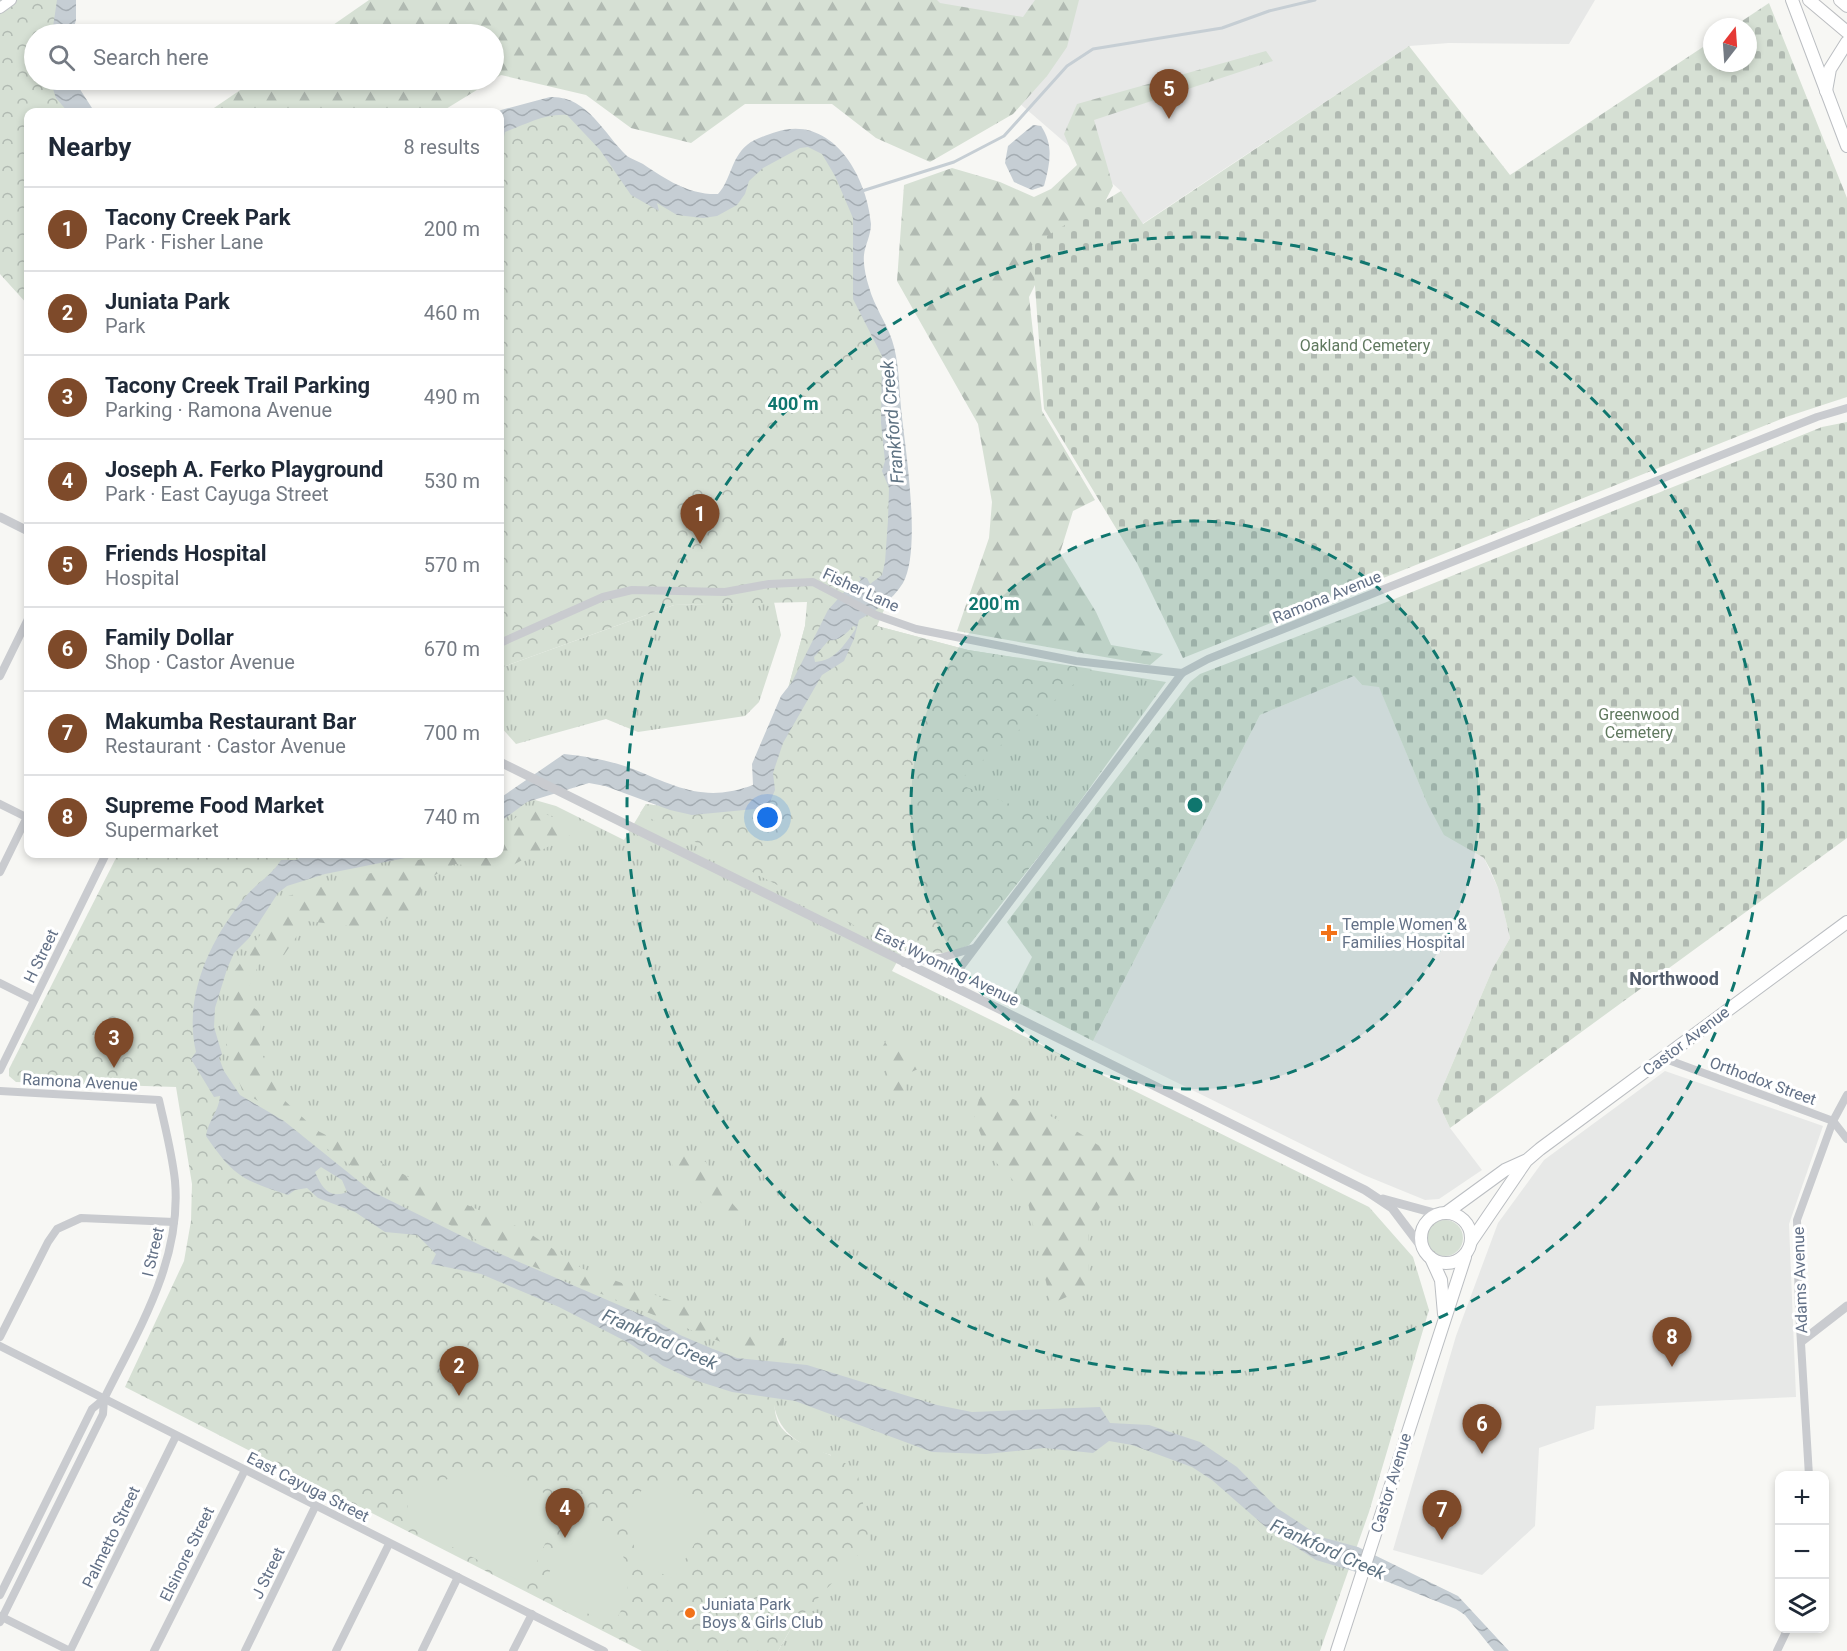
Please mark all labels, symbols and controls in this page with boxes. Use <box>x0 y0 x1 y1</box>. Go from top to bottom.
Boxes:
north arrow <box>1703 18 1757 72</box>
search box <box>24 24 504 90</box>
icon: search <box>45 41 78 74</box>
text: Search here <box>93 45 209 70</box>
pin: 5 <box>1150 70 1188 119</box>
text: Nearby <box>48 132 131 162</box>
text: 8 results <box>404 135 480 159</box>
text: Tacony Creek Park <box>105 205 290 230</box>
text: 1 <box>62 217 73 241</box>
text: 200 m <box>424 217 480 241</box>
text: Park · Fisher Lane <box>105 230 263 254</box>
text: Juniata Park <box>105 289 230 314</box>
text: 2 <box>62 301 73 325</box>
text: 460 m <box>424 301 480 325</box>
text: Park <box>105 314 145 338</box>
park label: Oakland Cemetery <box>1300 336 1431 355</box>
water label: Frankford Creek <box>876 358 908 484</box>
text: Tacony Creek Trail Parking <box>105 373 370 398</box>
text: 3 <box>62 385 73 409</box>
text: 490 m <box>424 385 480 409</box>
text: 400 m <box>767 393 819 414</box>
text: Parking · Ramona Avenue <box>105 398 332 422</box>
text: Joseph A. Ferko Playground <box>105 457 383 482</box>
text: 4 <box>62 469 73 493</box>
text: 530 m <box>424 469 480 493</box>
text: Park · East Cayuga Street <box>105 482 329 506</box>
pin: 1 <box>680 494 720 544</box>
text: Friends Hospital <box>105 541 267 566</box>
text: 5 <box>62 553 73 577</box>
text: 570 m <box>424 553 480 577</box>
street label: Fisher Lane <box>820 564 902 616</box>
text: Hospital <box>105 566 179 590</box>
street label: Ramona Avenue <box>1270 567 1384 627</box>
text: 200 m <box>968 593 1020 614</box>
text: Family Dollar <box>105 625 234 650</box>
text: 6 <box>62 637 73 661</box>
text: 670 m <box>424 637 480 661</box>
text: Shop · Castor Avenue <box>105 650 295 674</box>
park label: Greenwood Cemetery <box>1598 705 1680 742</box>
text: Makumba Restaurant Bar <box>105 709 356 734</box>
text: 7 <box>62 721 73 745</box>
text: 700 m <box>424 721 480 745</box>
text: Restaurant · Castor Avenue <box>105 734 346 758</box>
text: Supreme Food Market <box>105 793 324 818</box>
centre of rings <box>1185 795 1205 815</box>
your location <box>753 803 782 832</box>
text: 8 <box>62 805 73 829</box>
text: 740 m <box>424 805 480 829</box>
text: Supermarket <box>105 818 219 842</box>
place label: Temple Women & Families Hospital <box>1342 915 1467 952</box>
street label: East Wyoming Avenue <box>872 924 1022 1010</box>
marker: Temple Women & Families Hospital <box>1320 924 1338 942</box>
street label: H Street <box>20 926 62 986</box>
district label: Northwood <box>1629 968 1719 989</box>
street label: Castor Avenue <box>1639 1002 1733 1080</box>
pin: 3 <box>94 1018 134 1068</box>
street label: Orthodox Street <box>1707 1053 1819 1109</box>
street label: Ramona Avenue <box>22 1069 138 1095</box>
street label: I Street <box>138 1225 168 1279</box>
street label: Adams Avenue <box>1789 1226 1811 1334</box>
water label: Frankford Creek <box>599 1304 722 1374</box>
pin: 8 <box>1652 1318 1692 1367</box>
pin: 2 <box>440 1346 478 1396</box>
pin: 6 <box>1462 1404 1502 1454</box>
street label: Castor Avenue <box>1367 1431 1415 1535</box>
street label: East Cayuga Street <box>244 1448 372 1526</box>
map controls <box>1775 1471 1829 1633</box>
button: + <box>1775 1471 1829 1525</box>
street label: Palmetto Street <box>78 1483 144 1591</box>
pin: 4 <box>546 1488 584 1538</box>
pin: 7 <box>1422 1490 1462 1540</box>
street label: Elsinore Street <box>156 1504 218 1604</box>
water label: Frankford Creek <box>1267 1514 1390 1584</box>
button: − <box>1775 1525 1829 1579</box>
street label: J Street <box>247 1544 289 1602</box>
button: layers <box>1775 1579 1829 1633</box>
place label: Juniata Park Boys & Girls Club <box>702 1595 823 1632</box>
marker: Juniata Park Boys & Girls Club <box>683 1606 697 1620</box>

